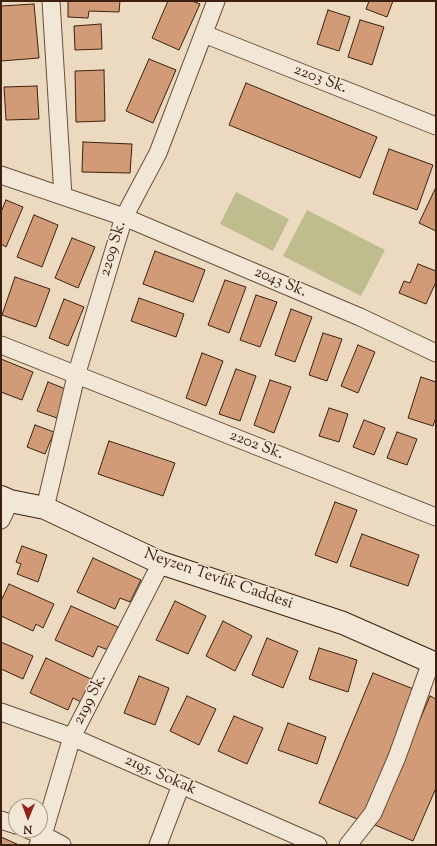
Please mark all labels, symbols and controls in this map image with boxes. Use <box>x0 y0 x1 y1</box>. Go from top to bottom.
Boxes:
street label: 2203 Sk. <box>291 61 349 99</box>
street label: 2209 Sk. <box>96 219 132 279</box>
street label: 2043 Sk. <box>251 263 309 303</box>
street label: 2202 Sk. <box>226 427 286 465</box>
street label: Neyzen Tevfik Caddesi <box>141 545 295 615</box>
street label: 2199 Sk. <box>70 672 112 728</box>
street label: 2195. Sokak <box>121 752 199 800</box>
north arrow <box>8 798 48 838</box>
text: N <box>23 821 32 837</box>

